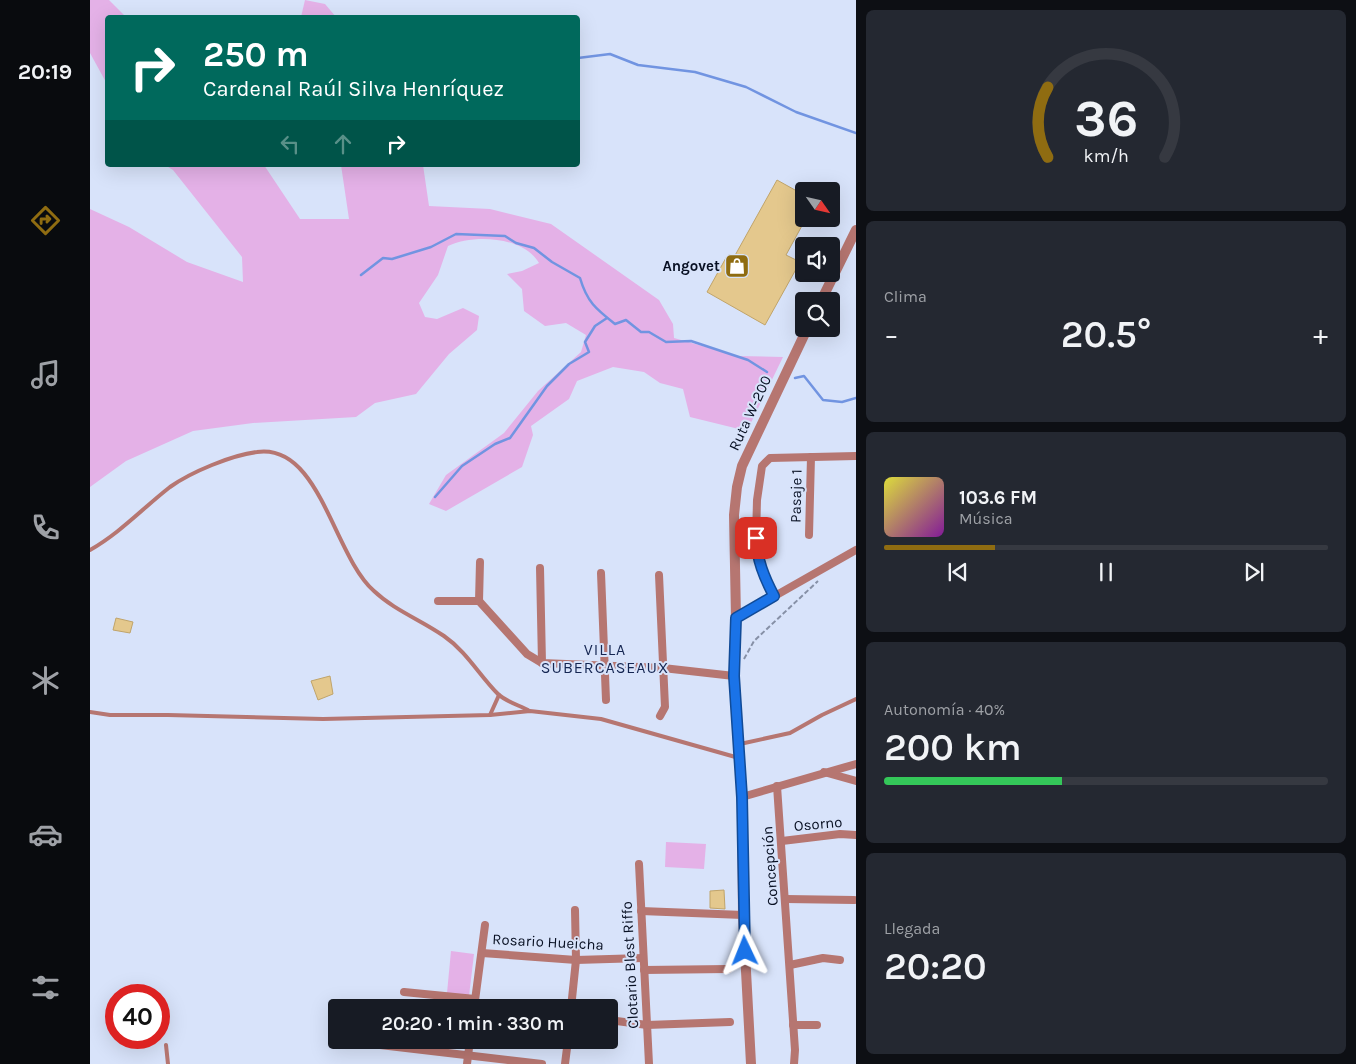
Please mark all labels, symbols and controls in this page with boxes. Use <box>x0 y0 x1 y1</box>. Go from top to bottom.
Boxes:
text: 250 m <box>203 34 309 75</box>
icon: right <box>120 35 185 100</box>
text: 20:19 <box>18 59 72 85</box>
text: Cardenal Raúl Silva Henríquez <box>203 76 504 102</box>
text: 36 <box>1074 88 1138 149</box>
icon: left <box>276 130 304 158</box>
icon: ahead <box>329 130 357 158</box>
icon: right <box>382 130 410 158</box>
text: km/h <box>1083 146 1129 167</box>
north arrow <box>795 182 840 228</box>
map controls <box>795 182 840 337</box>
icon: directions <box>28 203 63 238</box>
button: sound <box>795 237 840 282</box>
shop icon: Angovet <box>724 253 750 279</box>
place label: Angovet <box>662 257 720 275</box>
text: Clima <box>884 287 927 306</box>
button: search <box>795 292 840 337</box>
text: 20.5° <box>1061 312 1151 357</box>
text: − <box>884 318 899 351</box>
text: + <box>1313 318 1328 351</box>
icon: music <box>28 357 63 392</box>
street label: Ruta W-200 <box>725 372 775 453</box>
street label: Pasaje 1 <box>787 469 805 523</box>
text: 103.6 FM <box>959 487 1037 509</box>
text: Música <box>959 509 1012 528</box>
icon: phone <box>28 510 63 545</box>
pin <box>735 517 777 559</box>
icon: arrive <box>742 524 770 552</box>
icon: previous <box>944 558 972 586</box>
icon: pause <box>1092 558 1120 586</box>
icon: next <box>1240 558 1268 586</box>
district label: VILLA SUBERCASEAUX <box>541 640 669 677</box>
icon: climate <box>28 663 63 698</box>
text: Autonomía · 40% <box>884 700 1005 719</box>
text: 200 km <box>884 725 1022 770</box>
street label: Osorno <box>793 813 843 835</box>
icon: car <box>28 817 63 852</box>
street label: Concepción <box>758 825 782 907</box>
street label: Clotario Blest Riffo <box>618 901 642 1029</box>
text: Llegada <box>884 919 940 938</box>
position arrow <box>718 924 770 976</box>
street label: Rosario Hueicha <box>492 930 604 954</box>
text: 20:20 <box>884 944 987 989</box>
icon: filters <box>28 970 63 1005</box>
speed limit sign: 40 <box>105 984 170 1049</box>
text: 20:20 · 1 min · 330 m <box>382 1013 564 1035</box>

